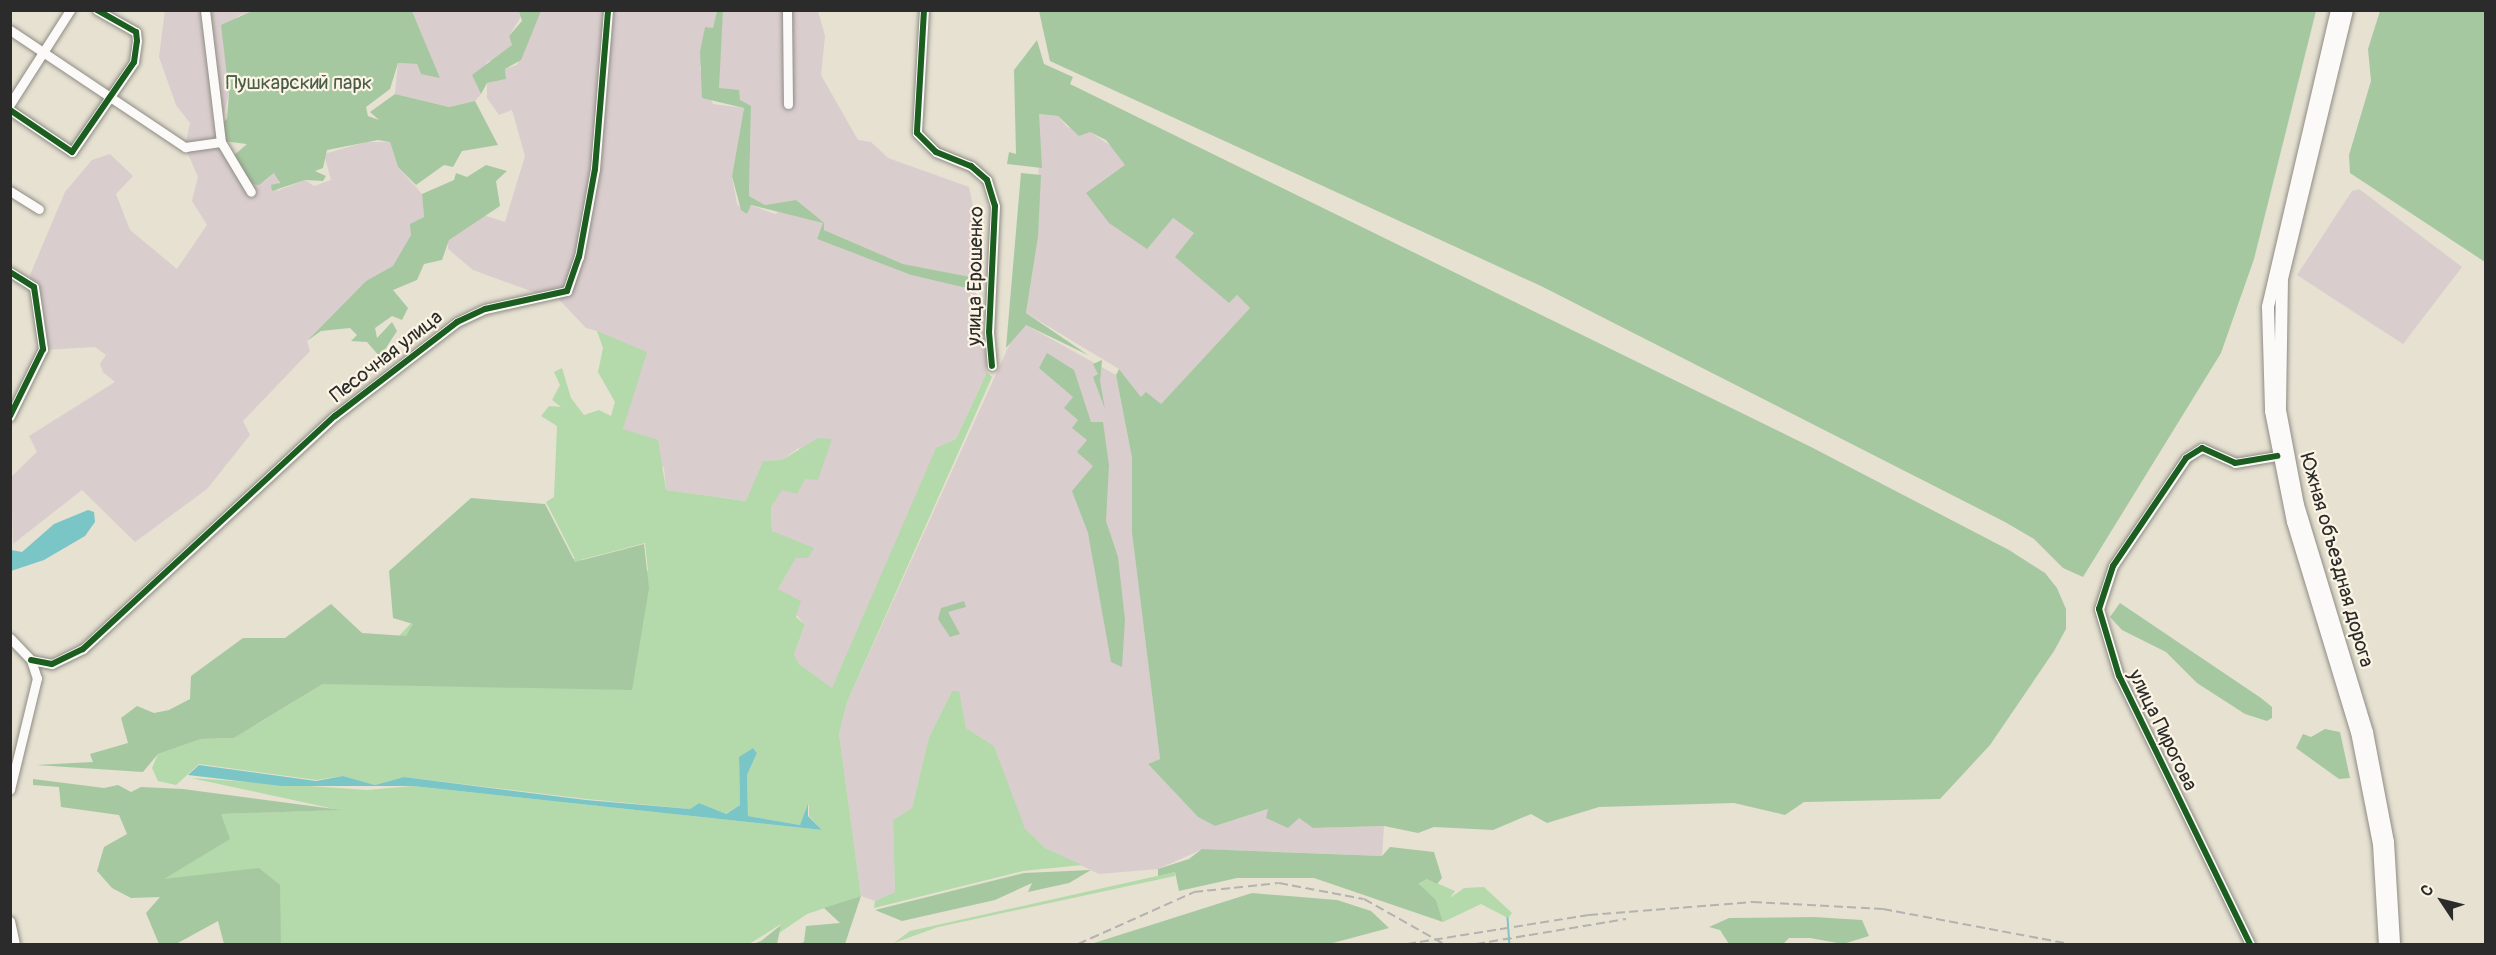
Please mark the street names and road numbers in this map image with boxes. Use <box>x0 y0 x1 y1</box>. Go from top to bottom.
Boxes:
street label: улица Ерошенко <box>962 206 988 346</box>
street label: Песочная улица <box>325 305 447 407</box>
street label: Южная объездная дорога <box>2295 450 2379 670</box>
street label: улица Пирогова <box>2123 665 2203 795</box>

